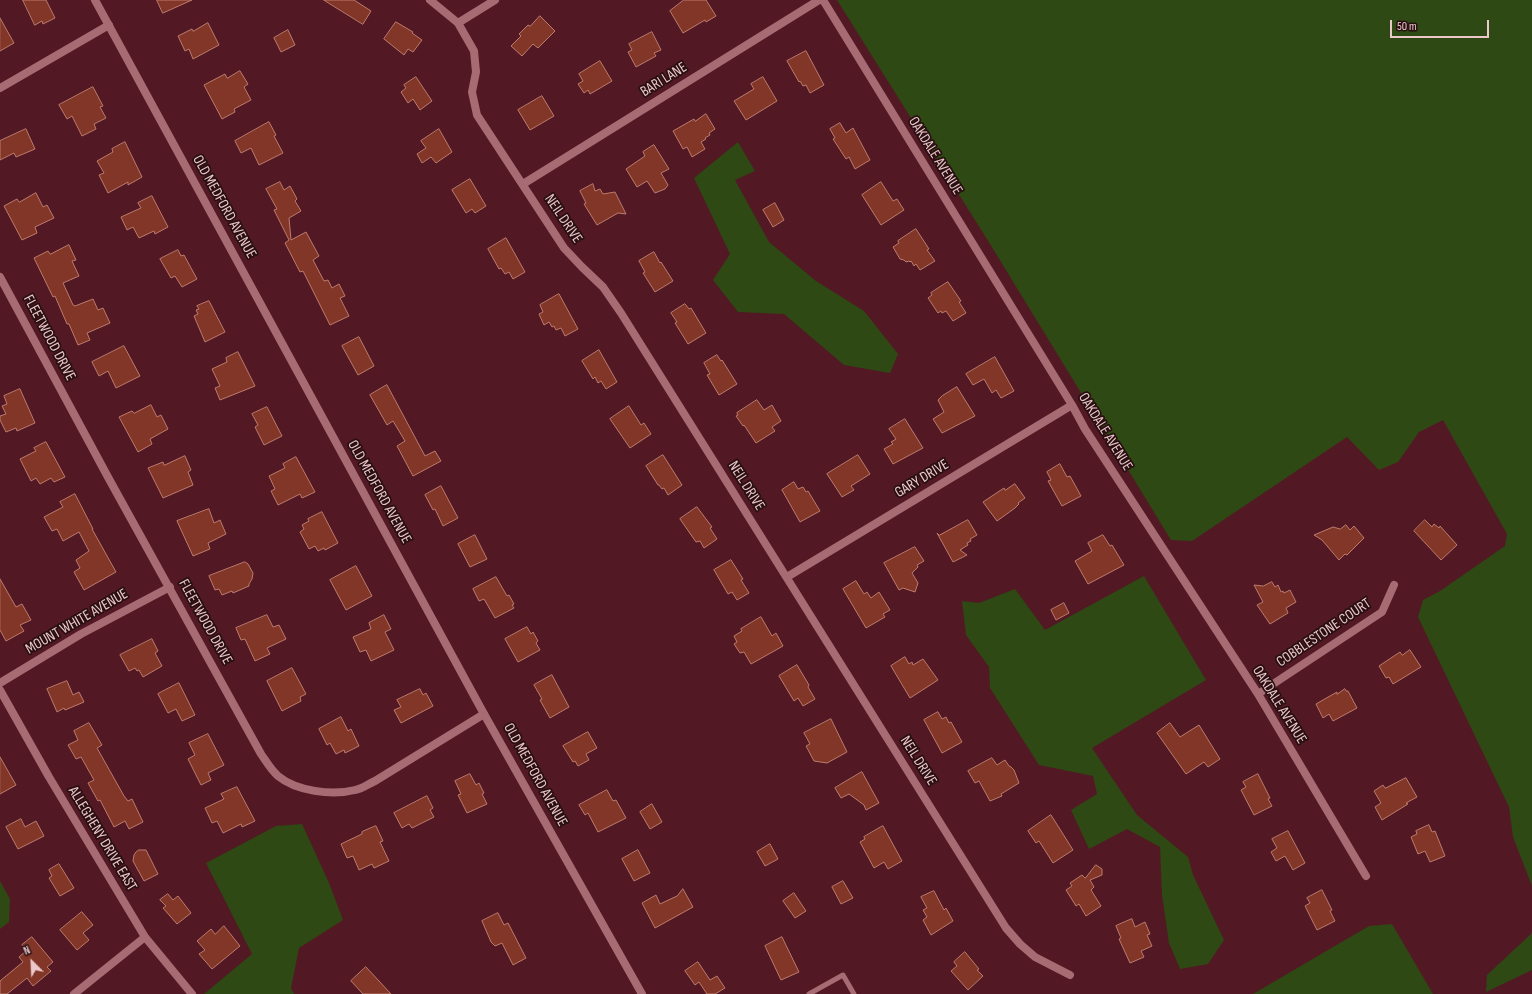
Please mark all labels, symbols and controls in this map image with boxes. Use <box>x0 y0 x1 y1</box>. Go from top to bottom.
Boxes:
scale bar <box>1392 12 1491 38</box>
text: 50 m <box>1397 19 1417 34</box>
street label: BARI LANE <box>637 59 691 101</box>
street label: OAKDALE AVENUE <box>904 114 966 198</box>
street label: OLD MEDFORD AVENUE <box>188 152 260 262</box>
street label: NEIL DRIVE <box>540 191 586 247</box>
street label: FLEETWOOD DRIVE <box>19 292 79 384</box>
street label: OAKDALE AVENUE <box>1074 390 1136 474</box>
street label: OLD MEDFORD AVENUE <box>343 437 415 547</box>
street label: GARY DRIVE <box>892 456 952 502</box>
street label: NEIL DRIVE <box>724 458 768 514</box>
street label: FLEETWOOD DRIVE <box>174 576 236 668</box>
street label: MOUNT WHITE AVENUE <box>23 585 131 659</box>
street label: COBBLESTONE COURT <box>1273 595 1375 671</box>
street label: OAKDALE AVENUE <box>1248 663 1310 747</box>
street label: OLD MEDFORD AVENUE <box>499 720 571 830</box>
street label: NEIL DRIVE <box>896 733 940 789</box>
street label: ALLEGHENY DRIVE EAST <box>64 784 140 894</box>
north arrow <box>12 942 52 982</box>
text: N <box>22 943 32 958</box>

